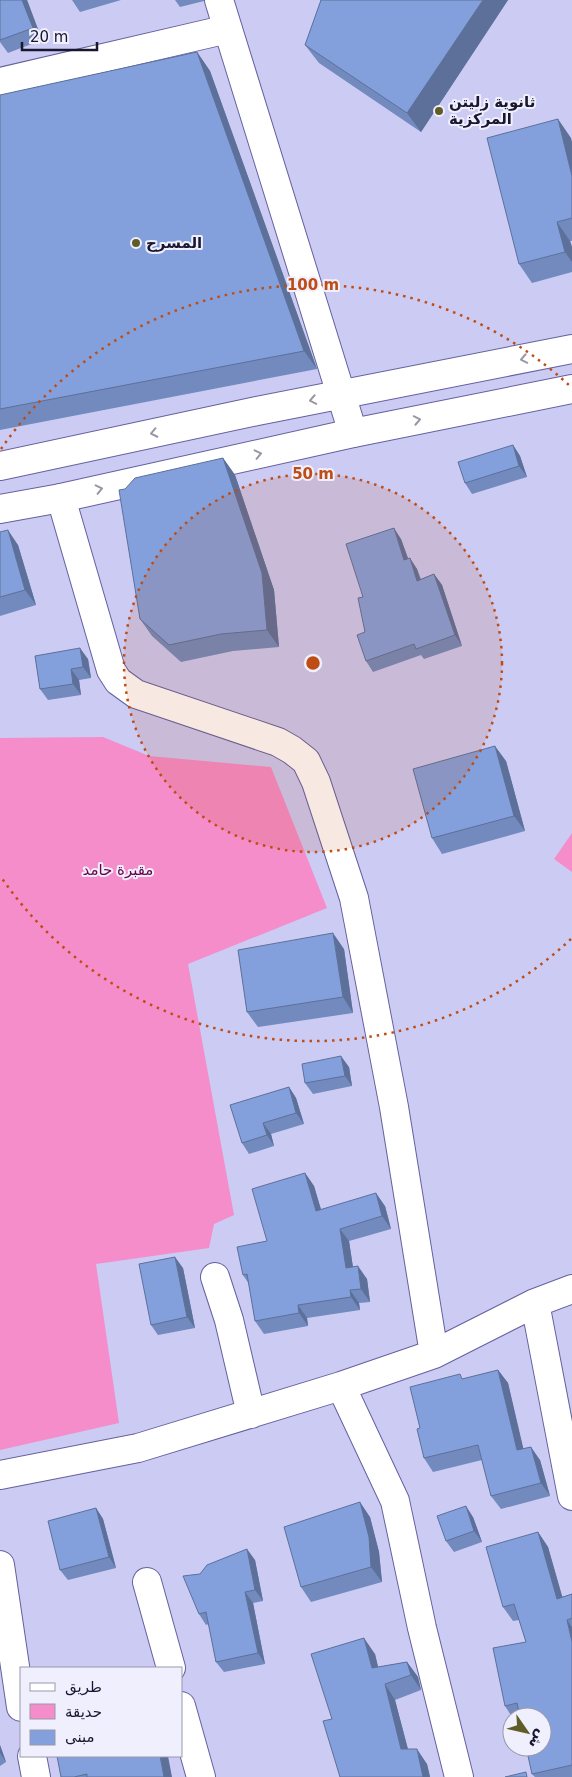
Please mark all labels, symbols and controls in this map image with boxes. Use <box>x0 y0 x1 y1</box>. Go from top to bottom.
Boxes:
scale bar <box>22 20 98 52</box>
text: 20 m <box>30 28 68 46</box>
place label: ثانوية زليتن المركزية <box>449 93 535 128</box>
marker: ثانوية زليتن المركزية <box>433 105 445 117</box>
place label: المسرح <box>146 234 202 252</box>
marker: المسرح <box>130 237 142 249</box>
text: 100 m <box>287 276 339 294</box>
one-way arrow <box>520 353 529 363</box>
one-way arrow <box>309 395 318 405</box>
one-way arrow <box>412 415 421 426</box>
one-way arrow <box>150 428 159 438</box>
one-way arrow <box>253 449 262 460</box>
text: 50 m <box>292 465 334 483</box>
one-way arrow <box>95 484 104 495</box>
centre of rings <box>304 654 322 672</box>
park label: مقبرة حامد <box>83 861 153 879</box>
legend <box>20 1667 182 1757</box>
text: طريق <box>65 1678 102 1696</box>
text: حديقة <box>65 1703 102 1721</box>
north arrow <box>502 1707 552 1757</box>
text: ش <box>526 1727 550 1752</box>
text: مبنى <box>65 1728 95 1746</box>

